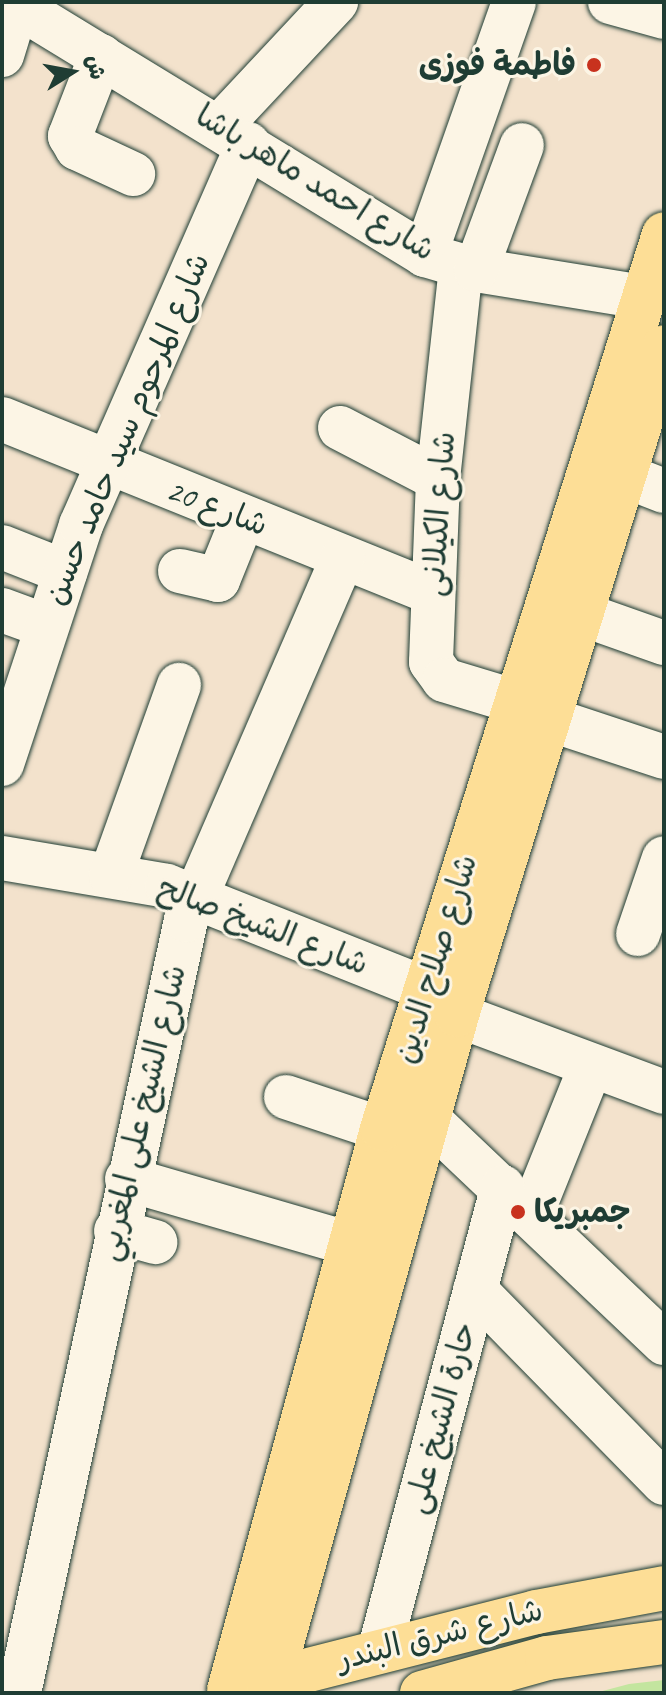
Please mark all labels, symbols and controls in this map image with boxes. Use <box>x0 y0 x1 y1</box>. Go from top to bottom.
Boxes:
north arrow <box>32 32 112 112</box>
place label: فاطمة فوزى <box>419 46 576 84</box>
text: ش <box>80 53 112 82</box>
marker: فاطمة فوزى <box>583 54 605 76</box>
street label: شارع احمد ماهر باشا <box>188 96 442 270</box>
street label: شارع المرحوم سيد حامد حسن <box>35 247 219 611</box>
street label: شارع الكيلانى <box>414 430 464 598</box>
street label: شارع 20 <box>161 471 273 545</box>
street label: شارع صلاح الدين <box>386 850 486 1068</box>
street label: شارع الشيخ صالح <box>152 868 374 984</box>
street label: شارع الشيخ على المغربي <box>89 961 195 1265</box>
place label: جمبريكا <box>534 1193 630 1231</box>
marker: جمبريكا <box>509 1203 527 1221</box>
street label: حارة الشيخ على <box>397 1318 485 1518</box>
street label: شارع شرق البندر <box>333 1591 547 1679</box>

